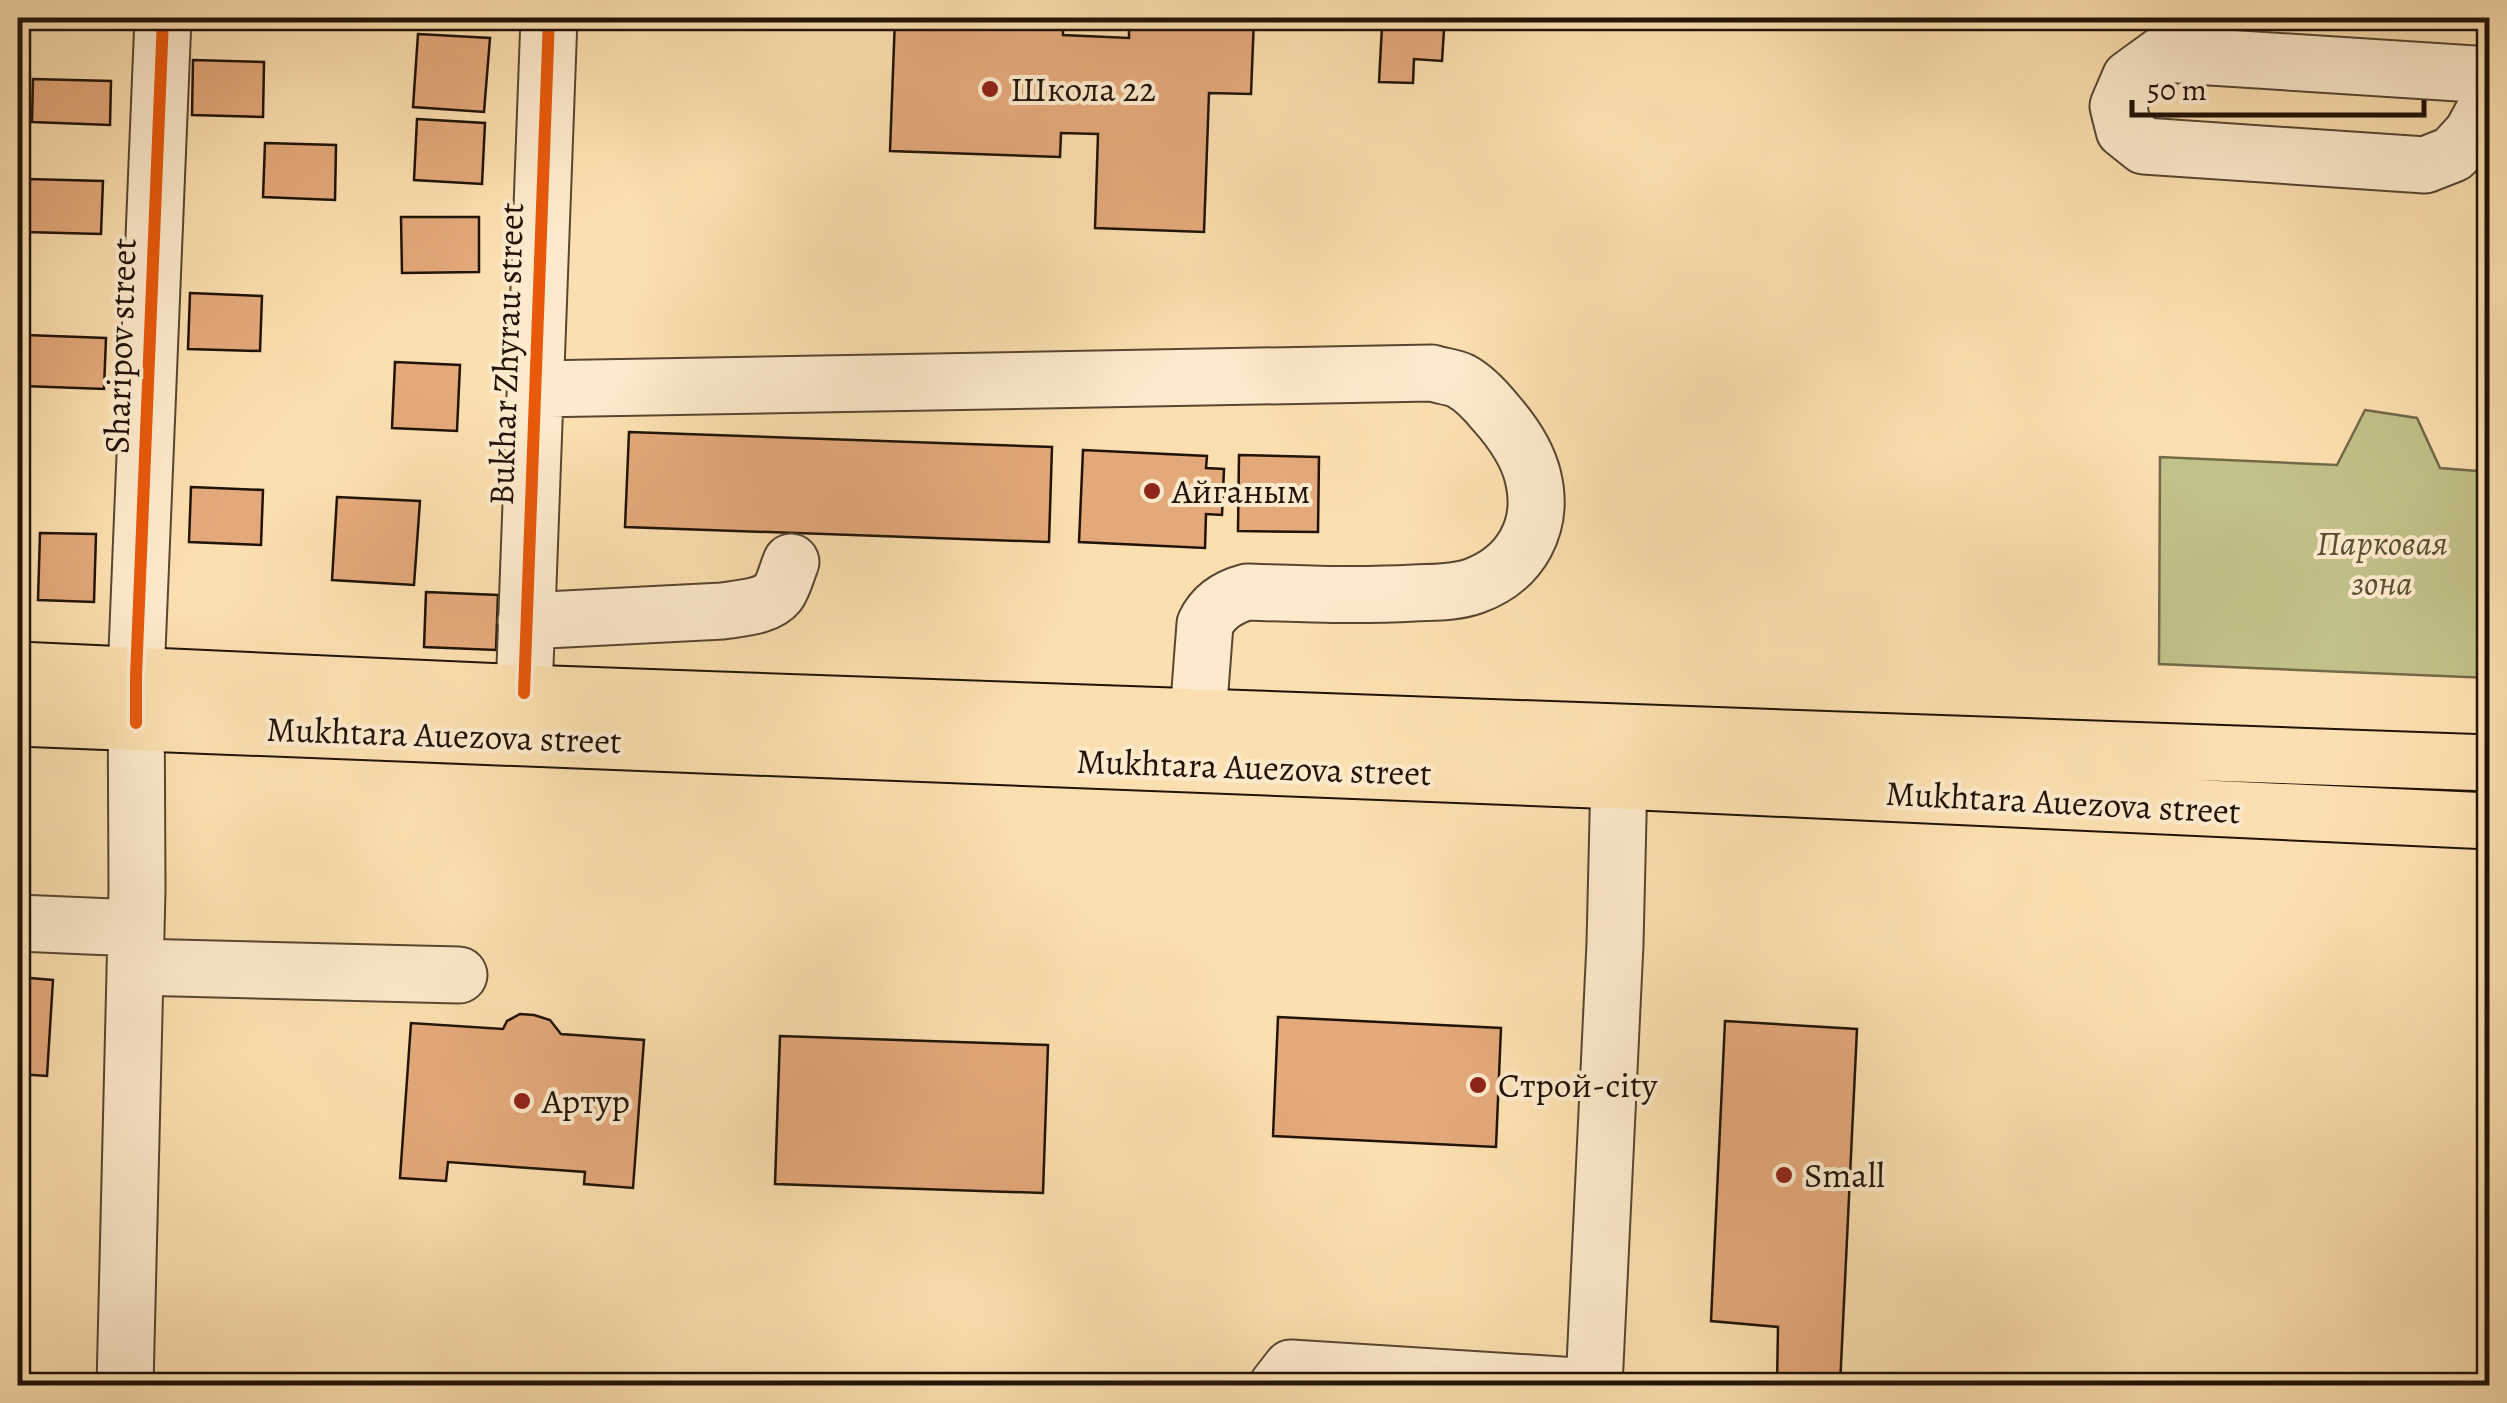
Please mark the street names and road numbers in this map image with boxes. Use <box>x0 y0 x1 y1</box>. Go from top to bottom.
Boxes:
street label: Bukhar Zhyrau street <box>477 202 535 506</box>
street label: Sharipov street <box>92 237 148 455</box>
street label: Mukhtara Auezova street <box>266 705 622 765</box>
street label: Mukhtara Auezova street <box>1076 737 1432 797</box>
street label: Mukhtara Auezova street <box>1884 769 2242 835</box>

